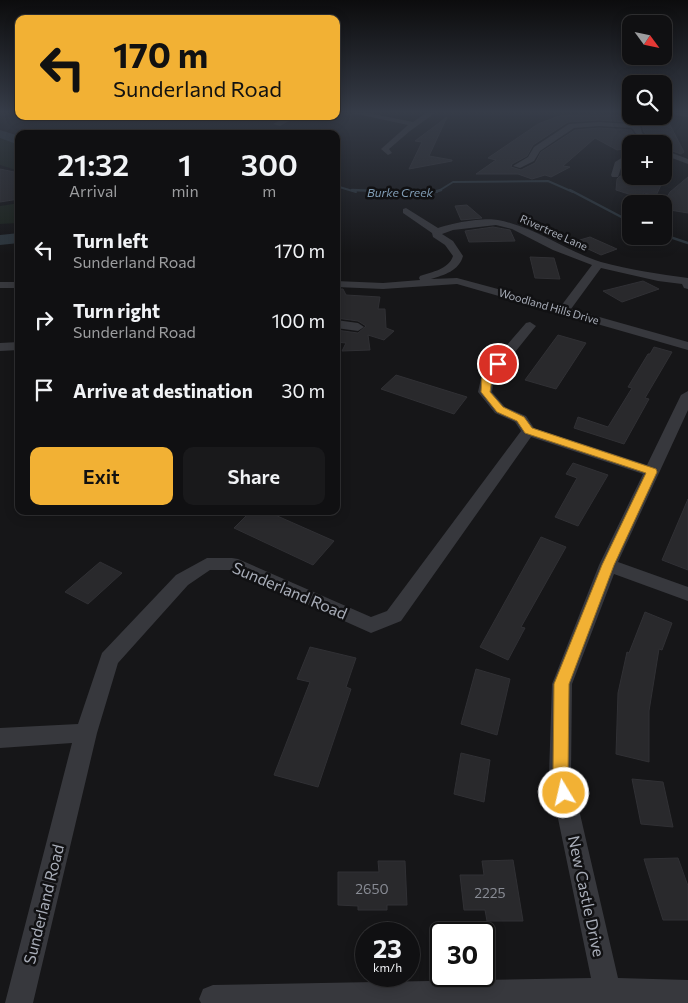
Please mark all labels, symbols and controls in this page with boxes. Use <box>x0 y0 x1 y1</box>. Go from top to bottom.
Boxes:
north arrow <box>622 15 672 65</box>
map controls <box>622 15 672 245</box>
text: 170 m <box>113 32 208 75</box>
icon: left <box>30 35 95 100</box>
text: Sunderland Road <box>113 75 282 102</box>
button: search <box>622 75 672 125</box>
button: + <box>622 135 672 185</box>
text: 21:32 <box>57 145 129 182</box>
text: 1 <box>178 145 192 182</box>
text: 300 <box>241 145 298 182</box>
text: Arrival <box>69 181 117 200</box>
text: min <box>171 181 199 200</box>
text: m <box>262 181 276 200</box>
water label: Burke Creek <box>367 185 434 199</box>
button: − <box>622 195 672 245</box>
street label: Rivertree Lane <box>518 211 590 253</box>
text: Turn left <box>73 229 148 252</box>
icon: left <box>30 236 58 264</box>
text: 170 m <box>274 239 325 262</box>
text: Sunderland Road <box>73 252 196 271</box>
street label: Woodland Hills Drive <box>497 285 601 327</box>
text: Turn right <box>73 299 160 322</box>
icon: right <box>30 306 58 334</box>
text: 100 m <box>272 309 325 332</box>
text: Sunderland Road <box>73 322 196 341</box>
pin <box>477 343 519 385</box>
icon: arrive <box>484 350 512 378</box>
icon: arrive <box>30 376 58 404</box>
text: Arrive at destination <box>73 379 253 402</box>
text: 30 m <box>282 379 325 402</box>
button: Exit <box>30 447 173 505</box>
button: Share <box>183 447 325 505</box>
street label: Sunderland Road <box>230 557 350 623</box>
position arrow <box>537 766 589 818</box>
street label: New Castle Drive <box>565 834 609 958</box>
street label: Sunderland Road <box>19 842 67 966</box>
house number: 2650 <box>355 880 389 897</box>
house number: 2225 <box>474 884 506 901</box>
speed limit sign: 30 <box>430 922 495 987</box>
text: 23 <box>373 933 402 963</box>
text: km/h <box>373 960 402 974</box>

